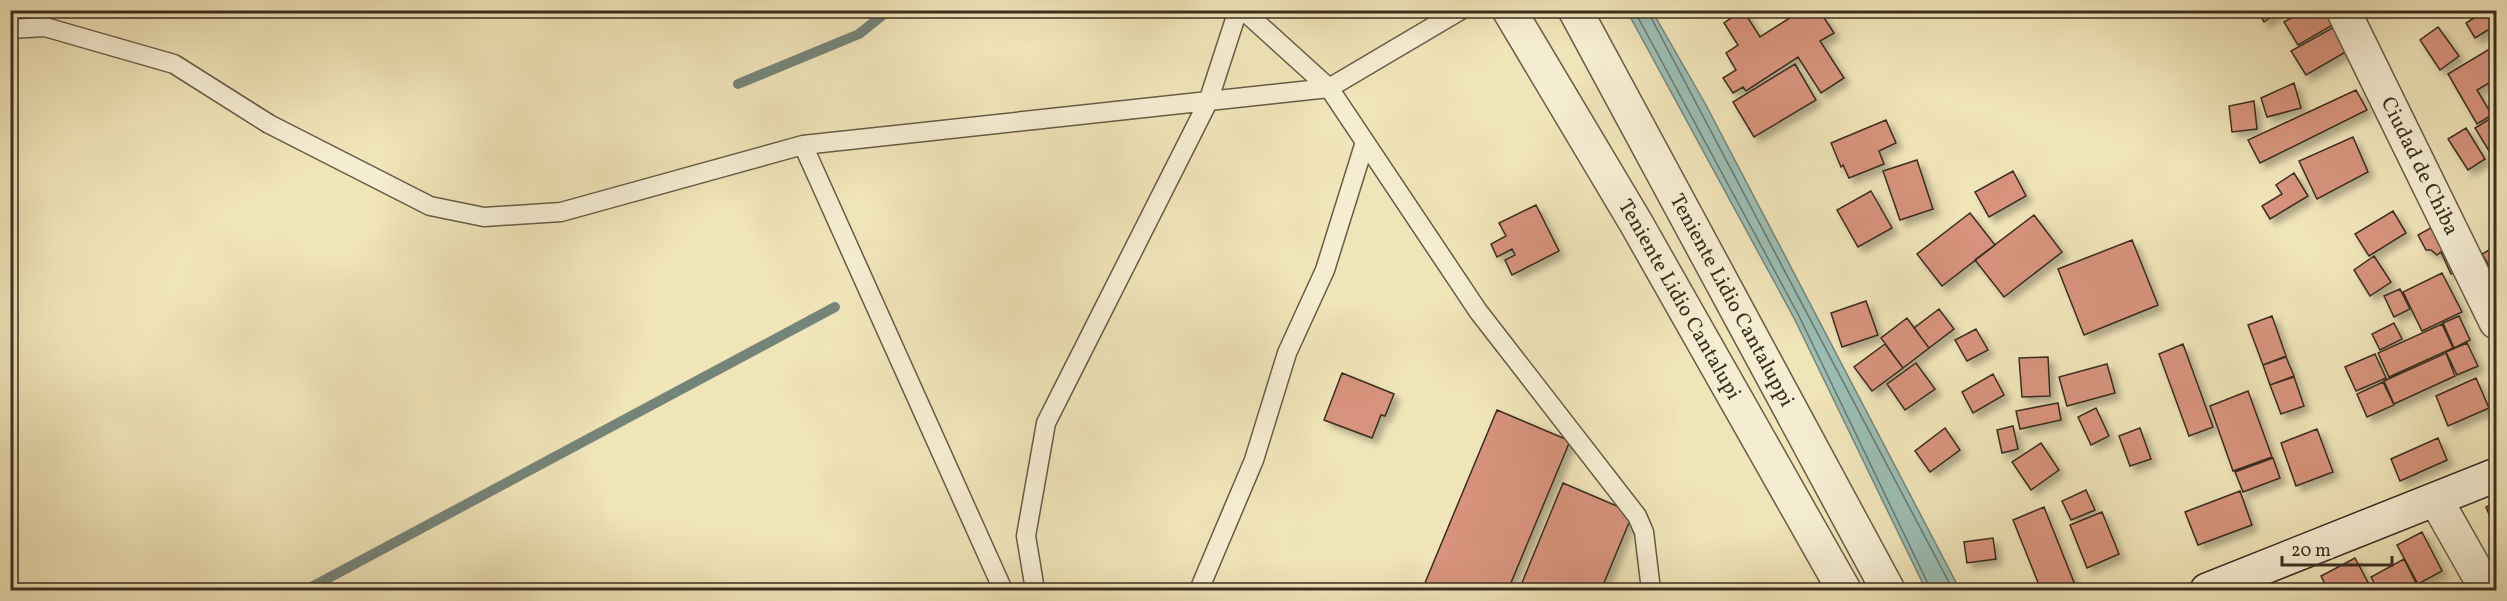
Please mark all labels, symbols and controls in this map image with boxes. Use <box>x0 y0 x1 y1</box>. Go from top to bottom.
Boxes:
street label: Ciudad de Chiba <box>2373 92 2466 240</box>
street label: Teniente Lidio Cantaluppi <box>1662 189 1801 412</box>
street label: Teniente Lidio Cantalupi <box>1611 194 1748 405</box>
scale bar <box>2282 529 2392 567</box>
text: 20 m <box>2291 539 2331 564</box>

